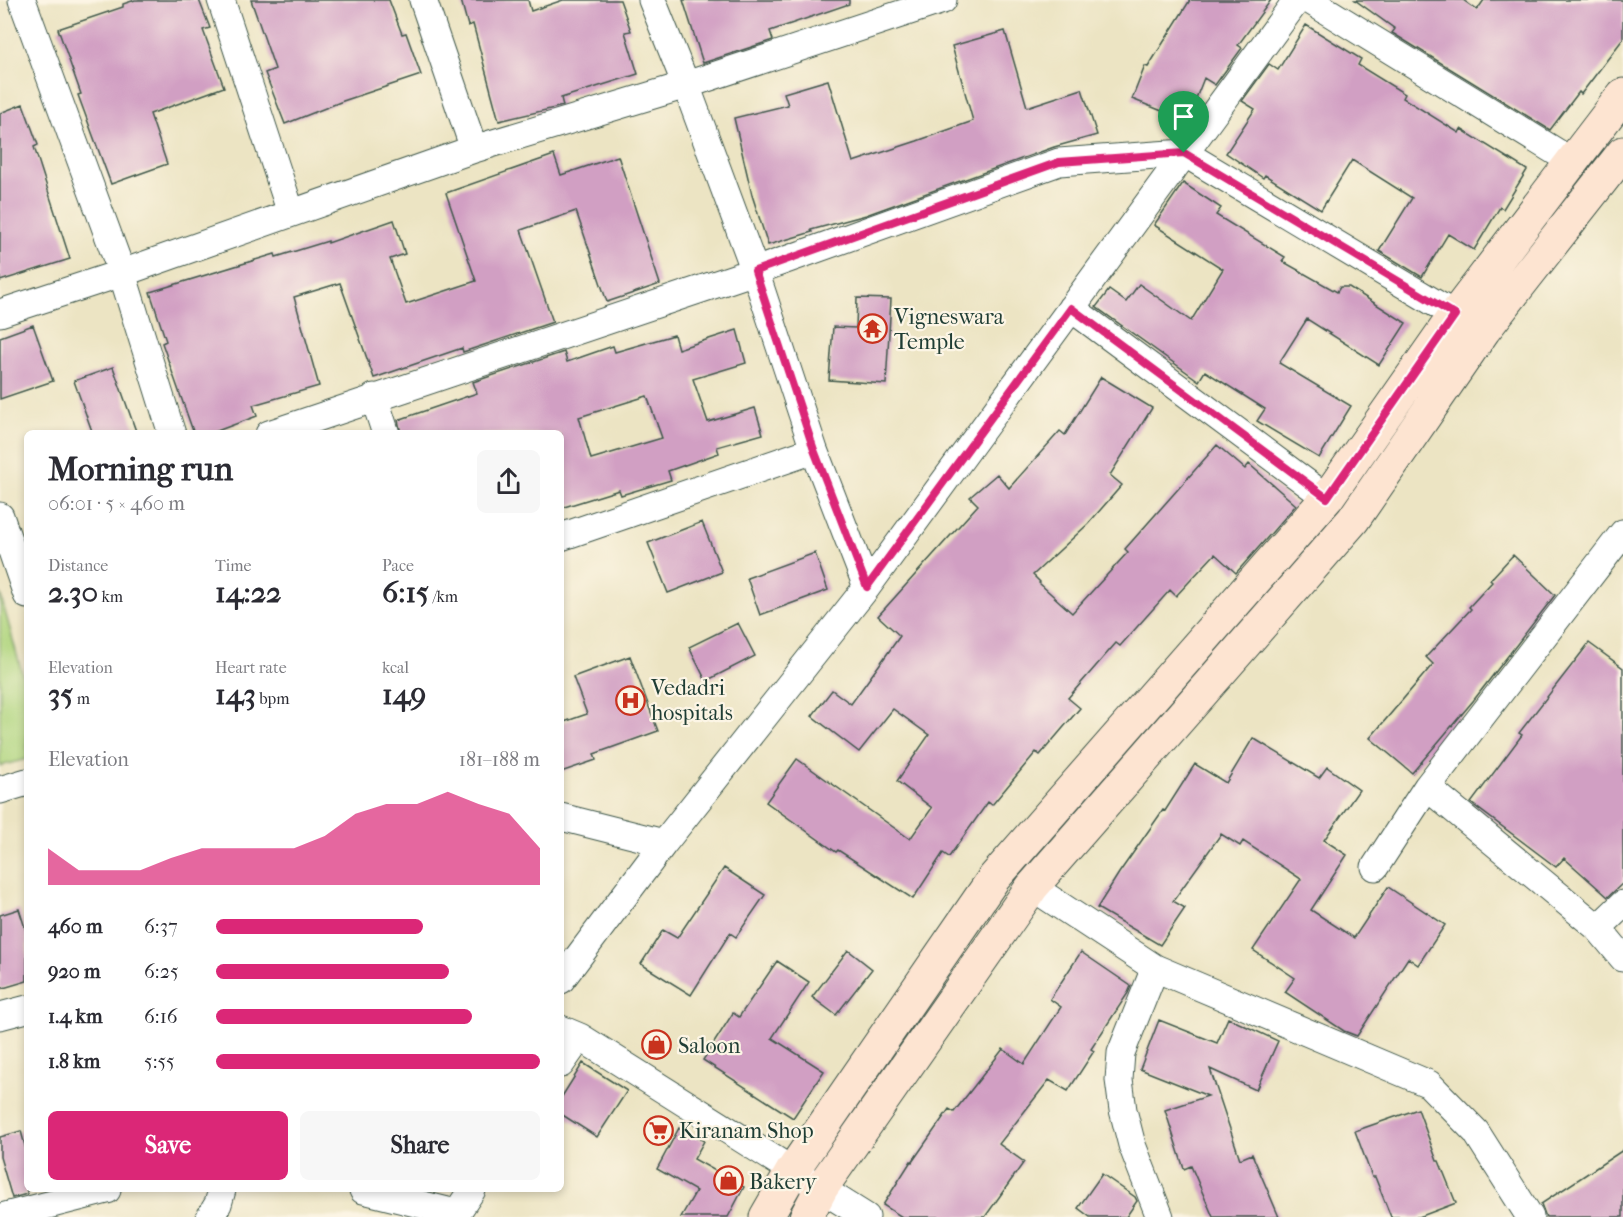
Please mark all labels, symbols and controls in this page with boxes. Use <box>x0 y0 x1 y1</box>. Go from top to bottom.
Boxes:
pin <box>1158 91 1209 153</box>
icon: arrive <box>1167 100 1200 133</box>
place label: Vigneswara Temple <box>893 304 1005 355</box>
temple icon: Vigneswara Temple <box>857 313 889 345</box>
text: Morning run <box>48 450 233 489</box>
button: share <box>477 450 540 513</box>
text: 06:01 · 5 × 460 m <box>48 492 185 515</box>
text: Distance <box>48 556 108 575</box>
text: Time <box>215 556 251 575</box>
text: Pace <box>382 556 414 575</box>
text: 2.30 <box>48 575 98 610</box>
text: 14:22 <box>215 575 282 610</box>
text: 6:15 <box>382 575 429 610</box>
text: km <box>98 587 123 606</box>
text: /km <box>429 587 458 606</box>
text: Elevation <box>48 658 113 677</box>
text: Heart rate <box>215 658 287 677</box>
text: kcal <box>382 658 409 677</box>
place label: Vedadri hospitals <box>650 675 733 726</box>
text: 35 <box>48 677 73 712</box>
text: 143 <box>215 677 256 712</box>
text: 149 <box>382 677 426 712</box>
hospital icon: Vedadri hospitals <box>614 684 646 716</box>
text: m <box>73 689 90 708</box>
text: bpm <box>256 689 289 708</box>
text: Elevation <box>48 748 129 771</box>
text: 181–188 m <box>459 748 540 771</box>
text: 460 m <box>48 915 103 938</box>
text: 6:37 <box>144 915 178 938</box>
text: 920 m <box>48 960 101 983</box>
text: 6:25 <box>144 960 179 983</box>
text: 1.4 km <box>48 1005 103 1028</box>
text: 6:16 <box>144 1005 178 1028</box>
shop icon: Saloon <box>641 1029 673 1061</box>
place label: Saloon <box>678 1033 741 1059</box>
text: 1.8 km <box>48 1050 100 1073</box>
text: 5:55 <box>144 1050 175 1073</box>
button: Save <box>48 1111 288 1180</box>
button: Share <box>300 1111 540 1180</box>
supermarket icon: Kiranam Shop <box>642 1114 674 1146</box>
place label: Kiranam Shop <box>679 1118 814 1144</box>
shop icon: Bakery <box>712 1165 744 1197</box>
place label: Bakery <box>749 1169 818 1195</box>

